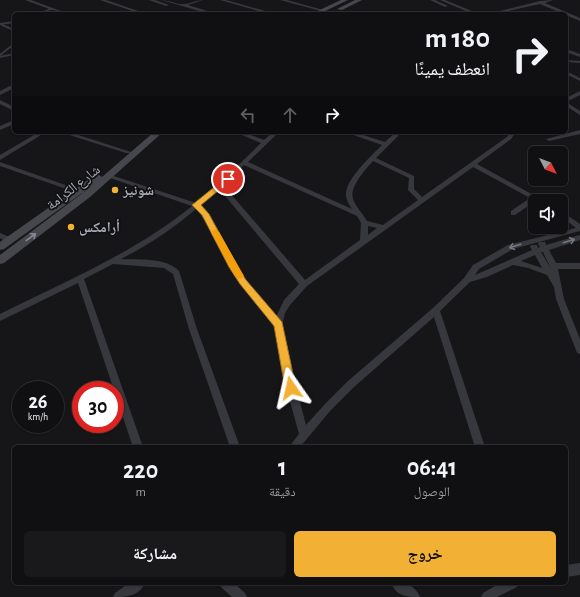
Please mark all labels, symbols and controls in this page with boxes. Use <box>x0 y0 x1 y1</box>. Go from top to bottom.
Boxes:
text: 180 m <box>425 25 490 53</box>
icon: right <box>504 28 556 80</box>
text: انعطف يمينًا <box>414 61 490 79</box>
icon: left <box>237 104 259 126</box>
icon: ahead <box>279 104 301 126</box>
icon: right <box>321 104 343 126</box>
north arrow <box>528 146 568 186</box>
map controls <box>528 146 568 234</box>
pin <box>211 162 245 196</box>
street label: شارع الكرامة <box>44 163 104 214</box>
icon: arrive <box>217 168 239 190</box>
place label: شونيز <box>122 184 154 198</box>
marker: شونيز <box>110 185 120 195</box>
button: sound <box>528 194 568 234</box>
place label: أرامكس <box>79 219 120 236</box>
marker: أرامكس <box>66 222 76 232</box>
one-way arrow <box>26 233 37 241</box>
one-way arrow <box>562 237 575 244</box>
one-way arrow <box>509 243 522 250</box>
position arrow <box>270 367 312 409</box>
speed limit sign: 30 <box>72 381 124 433</box>
text: 26 <box>28 392 48 412</box>
text: km/h <box>28 412 48 422</box>
text: 1 <box>278 456 287 480</box>
text: 06:41 <box>407 456 457 480</box>
text: 220 <box>123 459 158 483</box>
text: m <box>135 486 146 499</box>
text: دقيقة <box>269 486 296 499</box>
text: الوصول <box>414 486 450 499</box>
button: مشاركة <box>24 531 286 577</box>
button: خروج <box>294 531 556 577</box>

